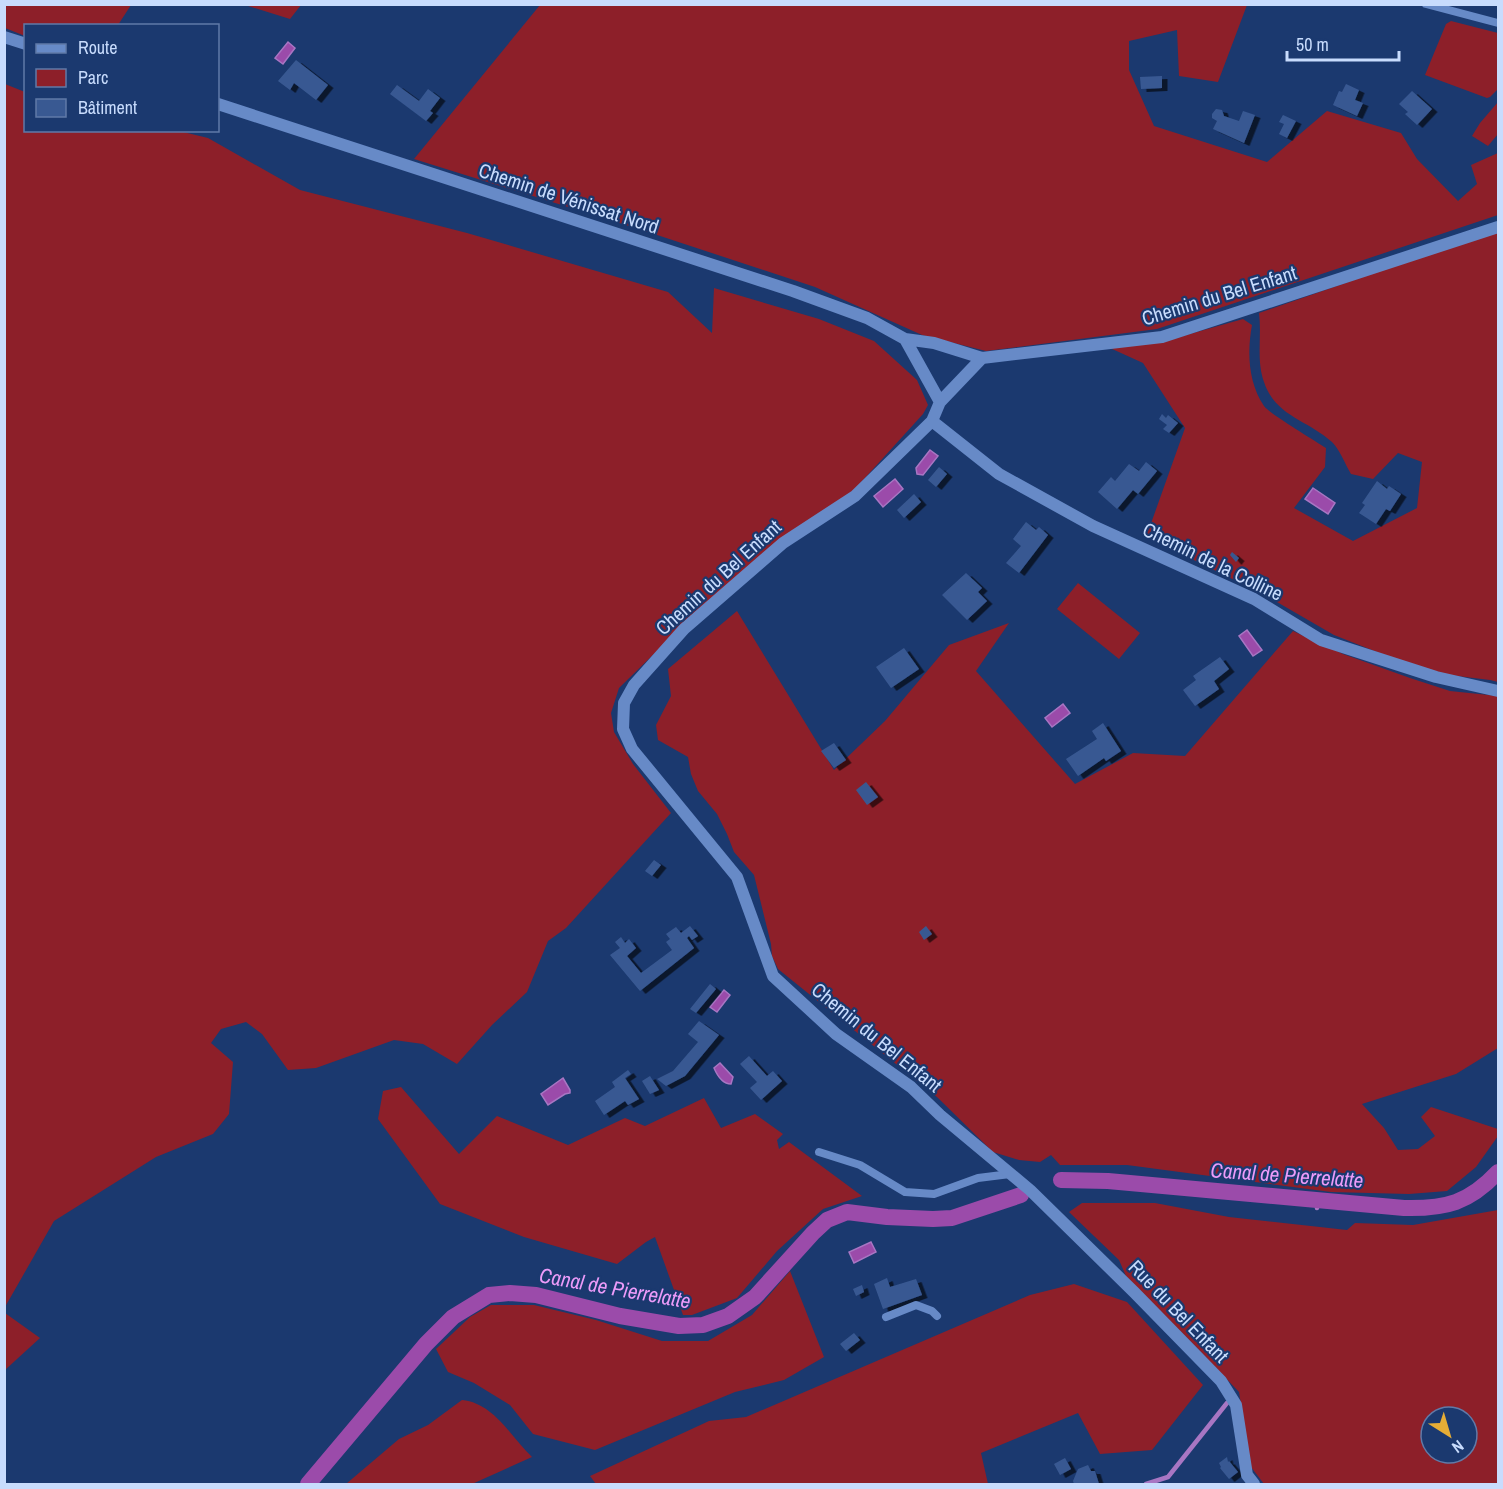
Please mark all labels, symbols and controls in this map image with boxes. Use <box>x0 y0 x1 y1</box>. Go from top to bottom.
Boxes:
legend <box>24 24 219 132</box>
scale bar <box>1287 24 1400 62</box>
text: 50 m <box>1296 32 1329 57</box>
text: Route <box>78 35 117 60</box>
text: Parc <box>78 65 108 90</box>
text: Bâtiment <box>78 95 137 120</box>
street label: Chemin de Vénissat Nord <box>476 156 662 240</box>
street label: Chemin du Bel Enfant <box>1138 259 1300 331</box>
street label: Chemin du Bel Enfant <box>649 513 787 641</box>
street label: Chemin de la Colline <box>1138 515 1288 607</box>
street label: Chemin du Bel Enfant <box>806 976 948 1098</box>
water label: Canal de Pierrelatte <box>1210 1155 1364 1195</box>
street label: Rue du Bel Enfant <box>1123 1254 1235 1369</box>
water label: Canal de Pierrelatte <box>537 1260 693 1316</box>
north arrow <box>1419 1405 1479 1465</box>
text: N <box>1448 1435 1468 1459</box>

